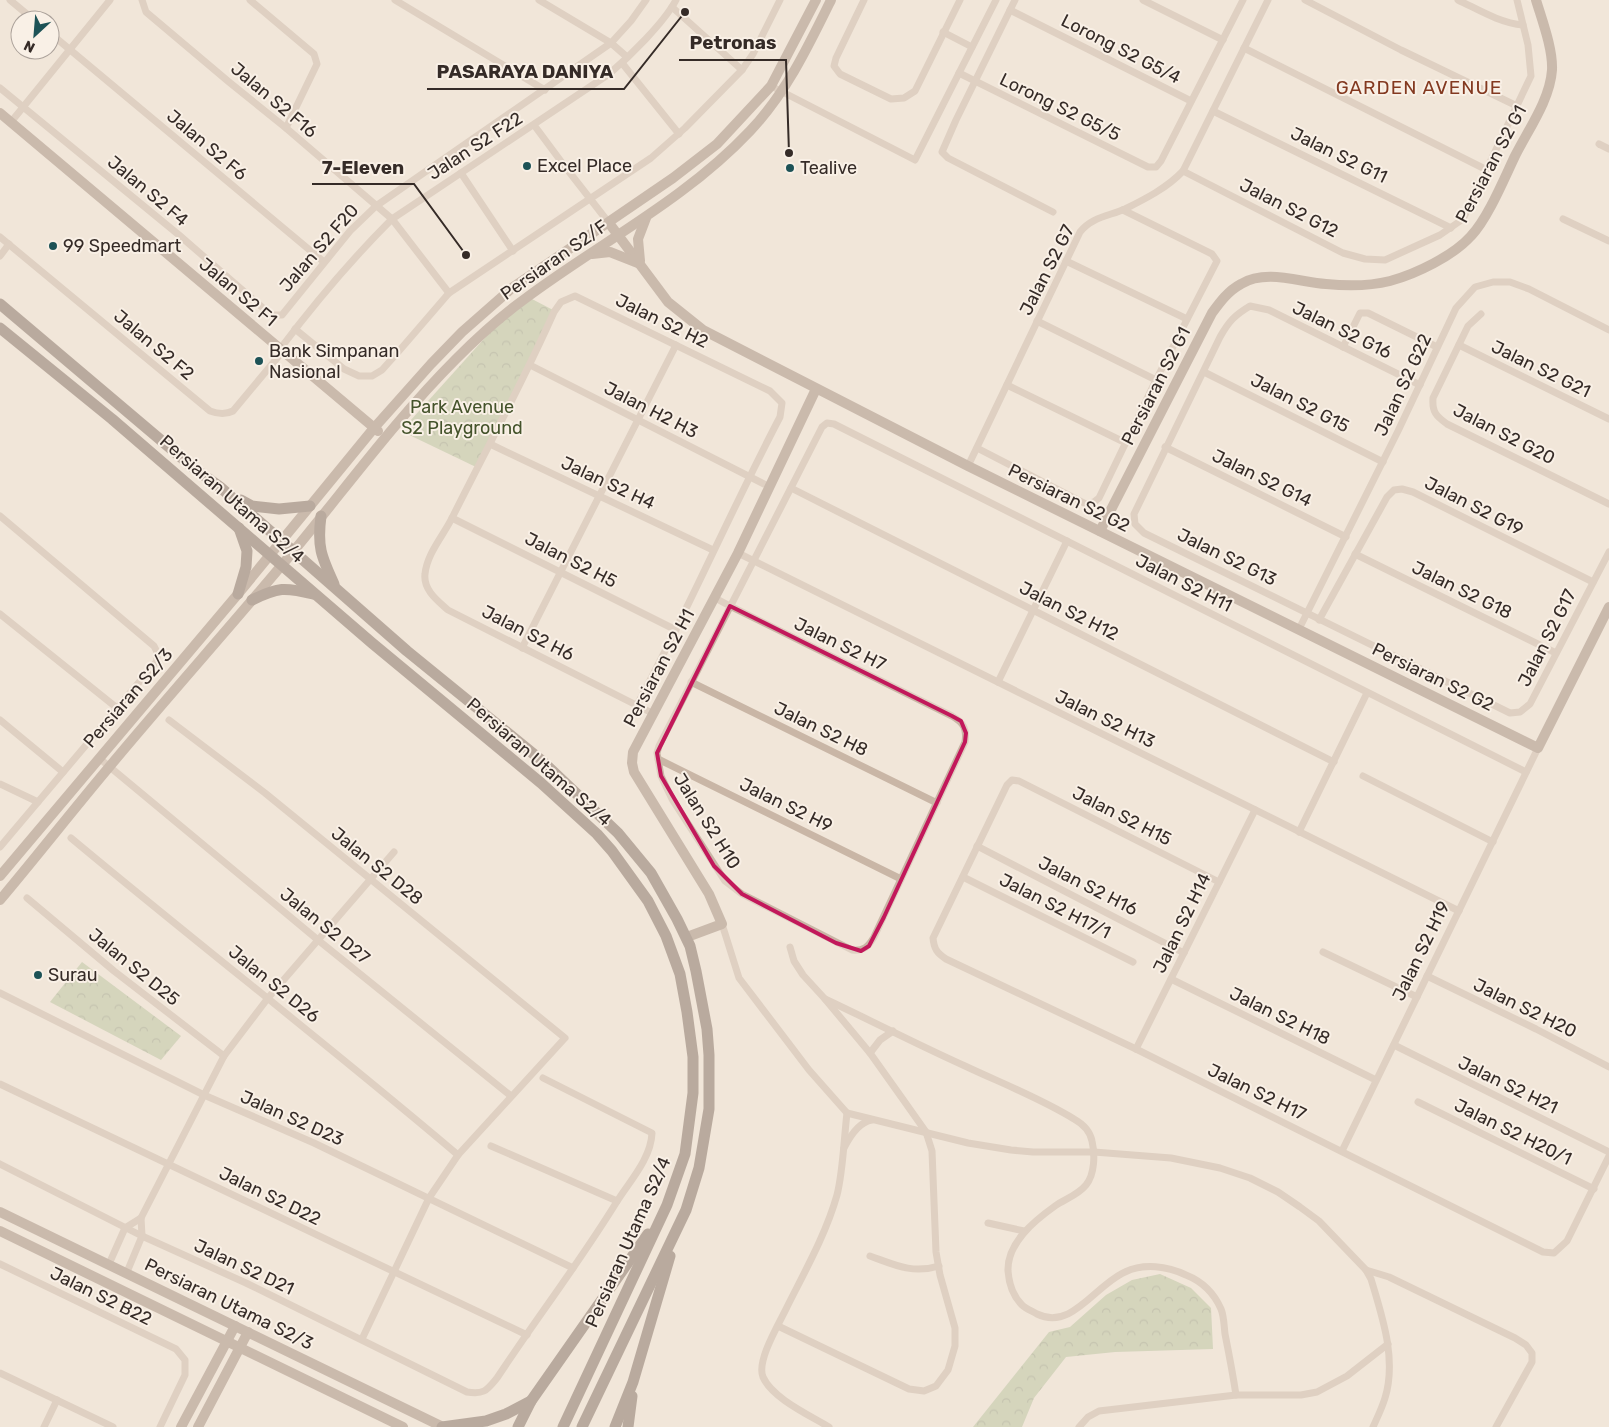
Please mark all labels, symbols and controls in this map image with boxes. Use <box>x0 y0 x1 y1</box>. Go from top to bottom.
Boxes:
street label: Lorong S2 G5/4 <box>1058 9 1184 89</box>
north arrow <box>10 10 60 60</box>
callout: Petronas <box>679 26 786 60</box>
text: Petronas <box>690 31 776 54</box>
text: N <box>21 36 38 56</box>
callout: PASARAYA DANIYA <box>427 55 624 89</box>
street label: Jalan S2 F16 <box>226 57 322 143</box>
text: PASARAYA DANIYA <box>437 60 614 83</box>
street label: Lorong S2 G5/5 <box>996 68 1124 146</box>
district label: GARDEN AVENUE <box>1336 76 1502 99</box>
street label: Persiaran S2 G1 <box>1451 101 1531 227</box>
street label: Jalan S2 F6 <box>162 105 252 185</box>
street label: Jalan S2 F22 <box>423 107 527 185</box>
street label: Jalan S2 G11 <box>1287 122 1391 188</box>
callout: 7-Eleven <box>312 150 414 184</box>
street label: Jalan S2 F4 <box>103 151 193 231</box>
place label: Excel Place <box>537 155 632 177</box>
text: 7-Eleven <box>322 156 404 179</box>
place label: Tealive <box>800 157 857 179</box>
marker: Excel Place <box>521 160 533 172</box>
marker: Tealive <box>784 162 796 174</box>
street label: Jalan S2 G12 <box>1236 174 1342 242</box>
street label: Jalan S2 F20 <box>275 199 363 297</box>
street label: Persiaran S2/F <box>496 215 612 305</box>
street label: Jalan S2 G7 <box>1015 221 1079 319</box>
place label: 99 Speedmart <box>63 235 181 257</box>
marker: 99 Speedmart <box>47 240 59 252</box>
street label: Jalan S2 F1 <box>194 253 282 331</box>
street label: Jalan S2 H2 <box>612 289 712 353</box>
street label: Jalan S2 G16 <box>1289 296 1395 364</box>
street label: Jalan S2 F2 <box>109 305 199 385</box>
street label: Persiaran S2 G1 <box>1117 323 1195 449</box>
street label: Jalan S2 G22 <box>1370 330 1436 440</box>
street label: Jalan S2 G21 <box>1488 336 1594 402</box>
place label: Bank Simpanan Nasional <box>269 340 399 383</box>
marker: Bank Simpanan Nasional <box>253 355 265 367</box>
street label: Jalan S2 G15 <box>1247 369 1353 437</box>
street label: Jalan H2 H3 <box>600 377 702 443</box>
park label: Park Avenue S2 Playground <box>401 396 523 439</box>
street label: Jalan S2 G20 <box>1449 399 1559 469</box>
street label: Persiaran Utama S2/4 <box>155 430 309 568</box>
street label: Jalan S2 G14 <box>1209 444 1315 512</box>
street label: Jalan S2 H4 <box>558 452 658 514</box>
street label: Persiaran S2 G2 <box>1005 459 1133 537</box>
street label: Jalan S2 G19 <box>1421 472 1527 540</box>
street label: Jalan S2 G13 <box>1174 523 1280 591</box>
street label: Jalan S2 H5 <box>521 527 621 593</box>
street label: Jalan S2 H11 <box>1132 549 1236 617</box>
street label: Jalan S2 G18 <box>1408 556 1516 624</box>
street label: Jalan S2 H12 <box>1016 577 1122 645</box>
street label: Jalan S2 G17 <box>1513 586 1581 690</box>
street label: Jalan S2 H6 <box>478 600 578 666</box>
street label: Persiaran S2 H1 <box>619 605 699 731</box>
street label: Jalan S2 H7 <box>791 612 889 676</box>
street label: Persiaran S2 G2 <box>1369 638 1497 716</box>
street label: Persiaran S2/3 <box>79 644 177 752</box>
street label: Jalan S2 H13 <box>1051 685 1159 753</box>
street label: Persiaran Utama S2/4 <box>462 693 616 831</box>
street label: Jalan S2 H8 <box>771 697 871 761</box>
street label: Jalan S2 H10 <box>669 769 745 873</box>
street label: Jalan S2 H9 <box>736 773 836 837</box>
street label: Jalan S2 H15 <box>1069 782 1175 850</box>
street label: Jalan S2 D28 <box>327 822 427 910</box>
street label: Jalan S2 H16 <box>1035 852 1141 920</box>
street label: Jalan S2 H17/1 <box>996 869 1114 943</box>
street label: Jalan S2 H14 <box>1148 869 1216 977</box>
street label: Jalan S2 D27 <box>276 883 374 969</box>
street label: Jalan S2 H19 <box>1387 898 1455 1004</box>
street label: Jalan S2 D25 <box>84 924 184 1010</box>
street label: Jalan S2 D26 <box>224 941 324 1028</box>
place label: Surau <box>48 964 98 986</box>
marker: Surau <box>32 969 44 981</box>
street label: Jalan S2 H20 <box>1470 974 1580 1042</box>
street label: Jalan S2 H18 <box>1226 982 1334 1050</box>
street label: Jalan S2 H21 <box>1455 1051 1561 1119</box>
street label: Jalan S2 H17 <box>1204 1059 1310 1125</box>
street label: Jalan S2 D23 <box>237 1085 347 1151</box>
street label: Jalan S2 H20/1 <box>1451 1094 1575 1170</box>
street label: Persiaran Utama S2/4 <box>580 1153 676 1331</box>
street label: Jalan S2 D22 <box>215 1162 325 1230</box>
street label: Jalan S2 D21 <box>191 1234 297 1300</box>
street label: Persiaran Utama S2/3 <box>141 1254 317 1354</box>
street label: Jalan S2 B22 <box>47 1262 155 1330</box>

